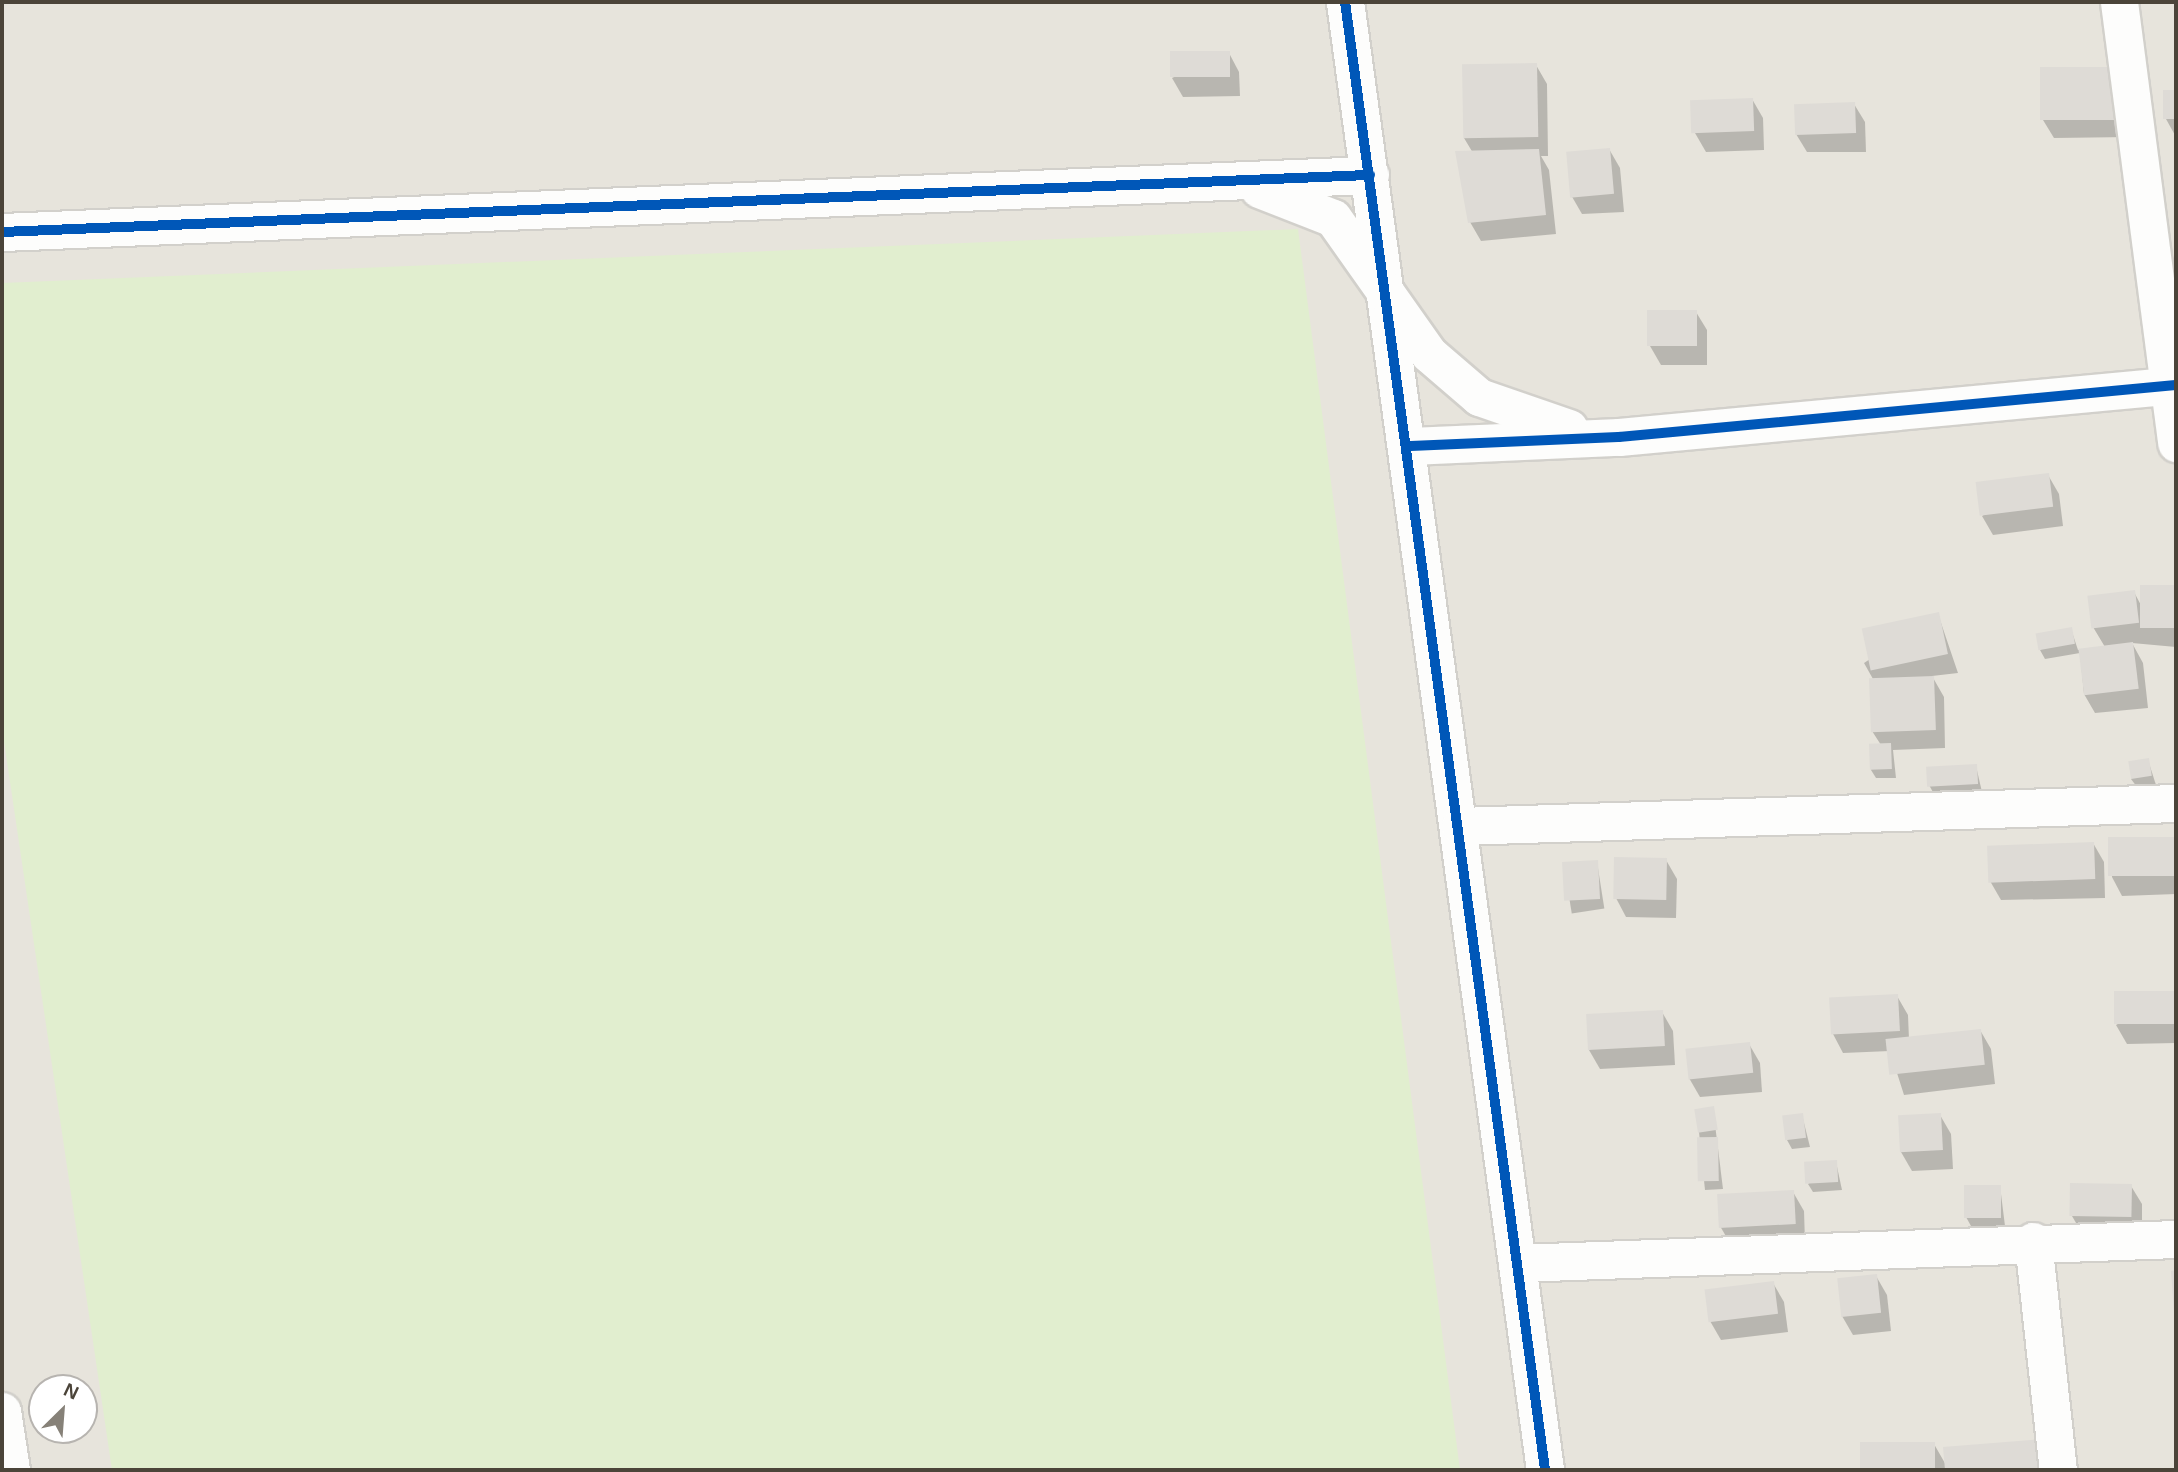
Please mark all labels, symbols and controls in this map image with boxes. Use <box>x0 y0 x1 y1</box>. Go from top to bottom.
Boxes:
north arrow <box>28 1374 98 1444</box>
text: N <box>61 1379 82 1404</box>

